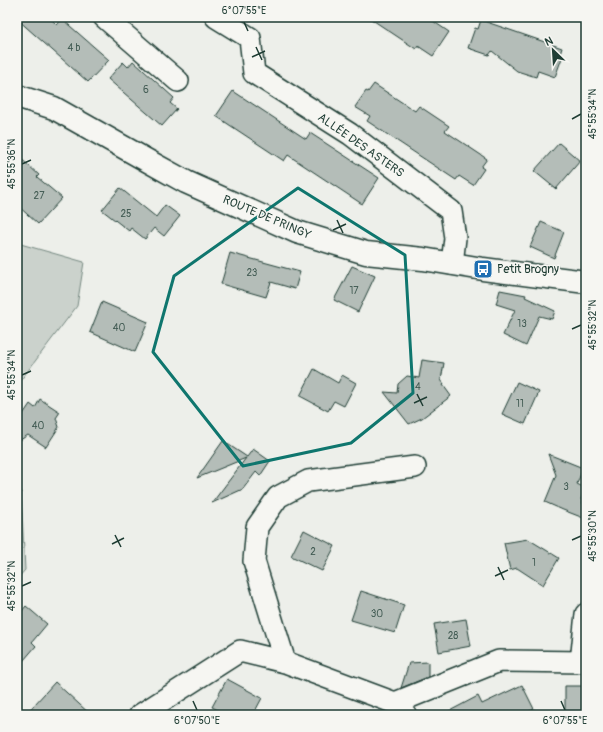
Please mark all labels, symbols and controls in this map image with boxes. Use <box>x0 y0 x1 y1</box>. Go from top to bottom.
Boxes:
text: 6°07'55"E <box>222 5 266 17</box>
north arrow <box>533 30 573 70</box>
text: N <box>543 34 556 49</box>
house number: 4 b <box>68 42 81 54</box>
house number: 6 <box>143 84 149 96</box>
text: 45°55'34"N <box>587 88 599 139</box>
street label: ALLÉE DES ASTERS <box>315 109 407 181</box>
text: 45°55'36"N <box>6 138 18 189</box>
house number: 27 <box>34 190 45 202</box>
street label: ROUTE DE PRINGY <box>220 192 313 243</box>
house number: 25 <box>120 208 132 220</box>
bus stop icon: Petit Brogny <box>472 258 494 280</box>
place label: Petit Brogny <box>497 262 559 277</box>
house number: 23 <box>247 267 258 279</box>
house number: 17 <box>349 285 359 297</box>
text: 45°55'32"N <box>587 300 599 350</box>
house number: 13 <box>517 318 527 330</box>
house number: 40 <box>113 322 125 334</box>
text: 45°55'34"N <box>6 349 18 400</box>
house number: 4 <box>415 381 421 393</box>
house number: 11 <box>516 398 524 410</box>
house number: 40 <box>32 420 44 432</box>
house number: 3 <box>563 481 569 493</box>
text: 45°55'30"N <box>587 510 599 562</box>
house number: 2 <box>310 546 316 558</box>
house number: 1 <box>532 557 536 569</box>
text: 45°55'32"N <box>6 561 18 611</box>
house number: 30 <box>371 608 383 620</box>
house number: 28 <box>448 630 458 642</box>
text: 6°07'50"E <box>174 715 220 727</box>
text: 6°07'55"E <box>543 715 587 727</box>

